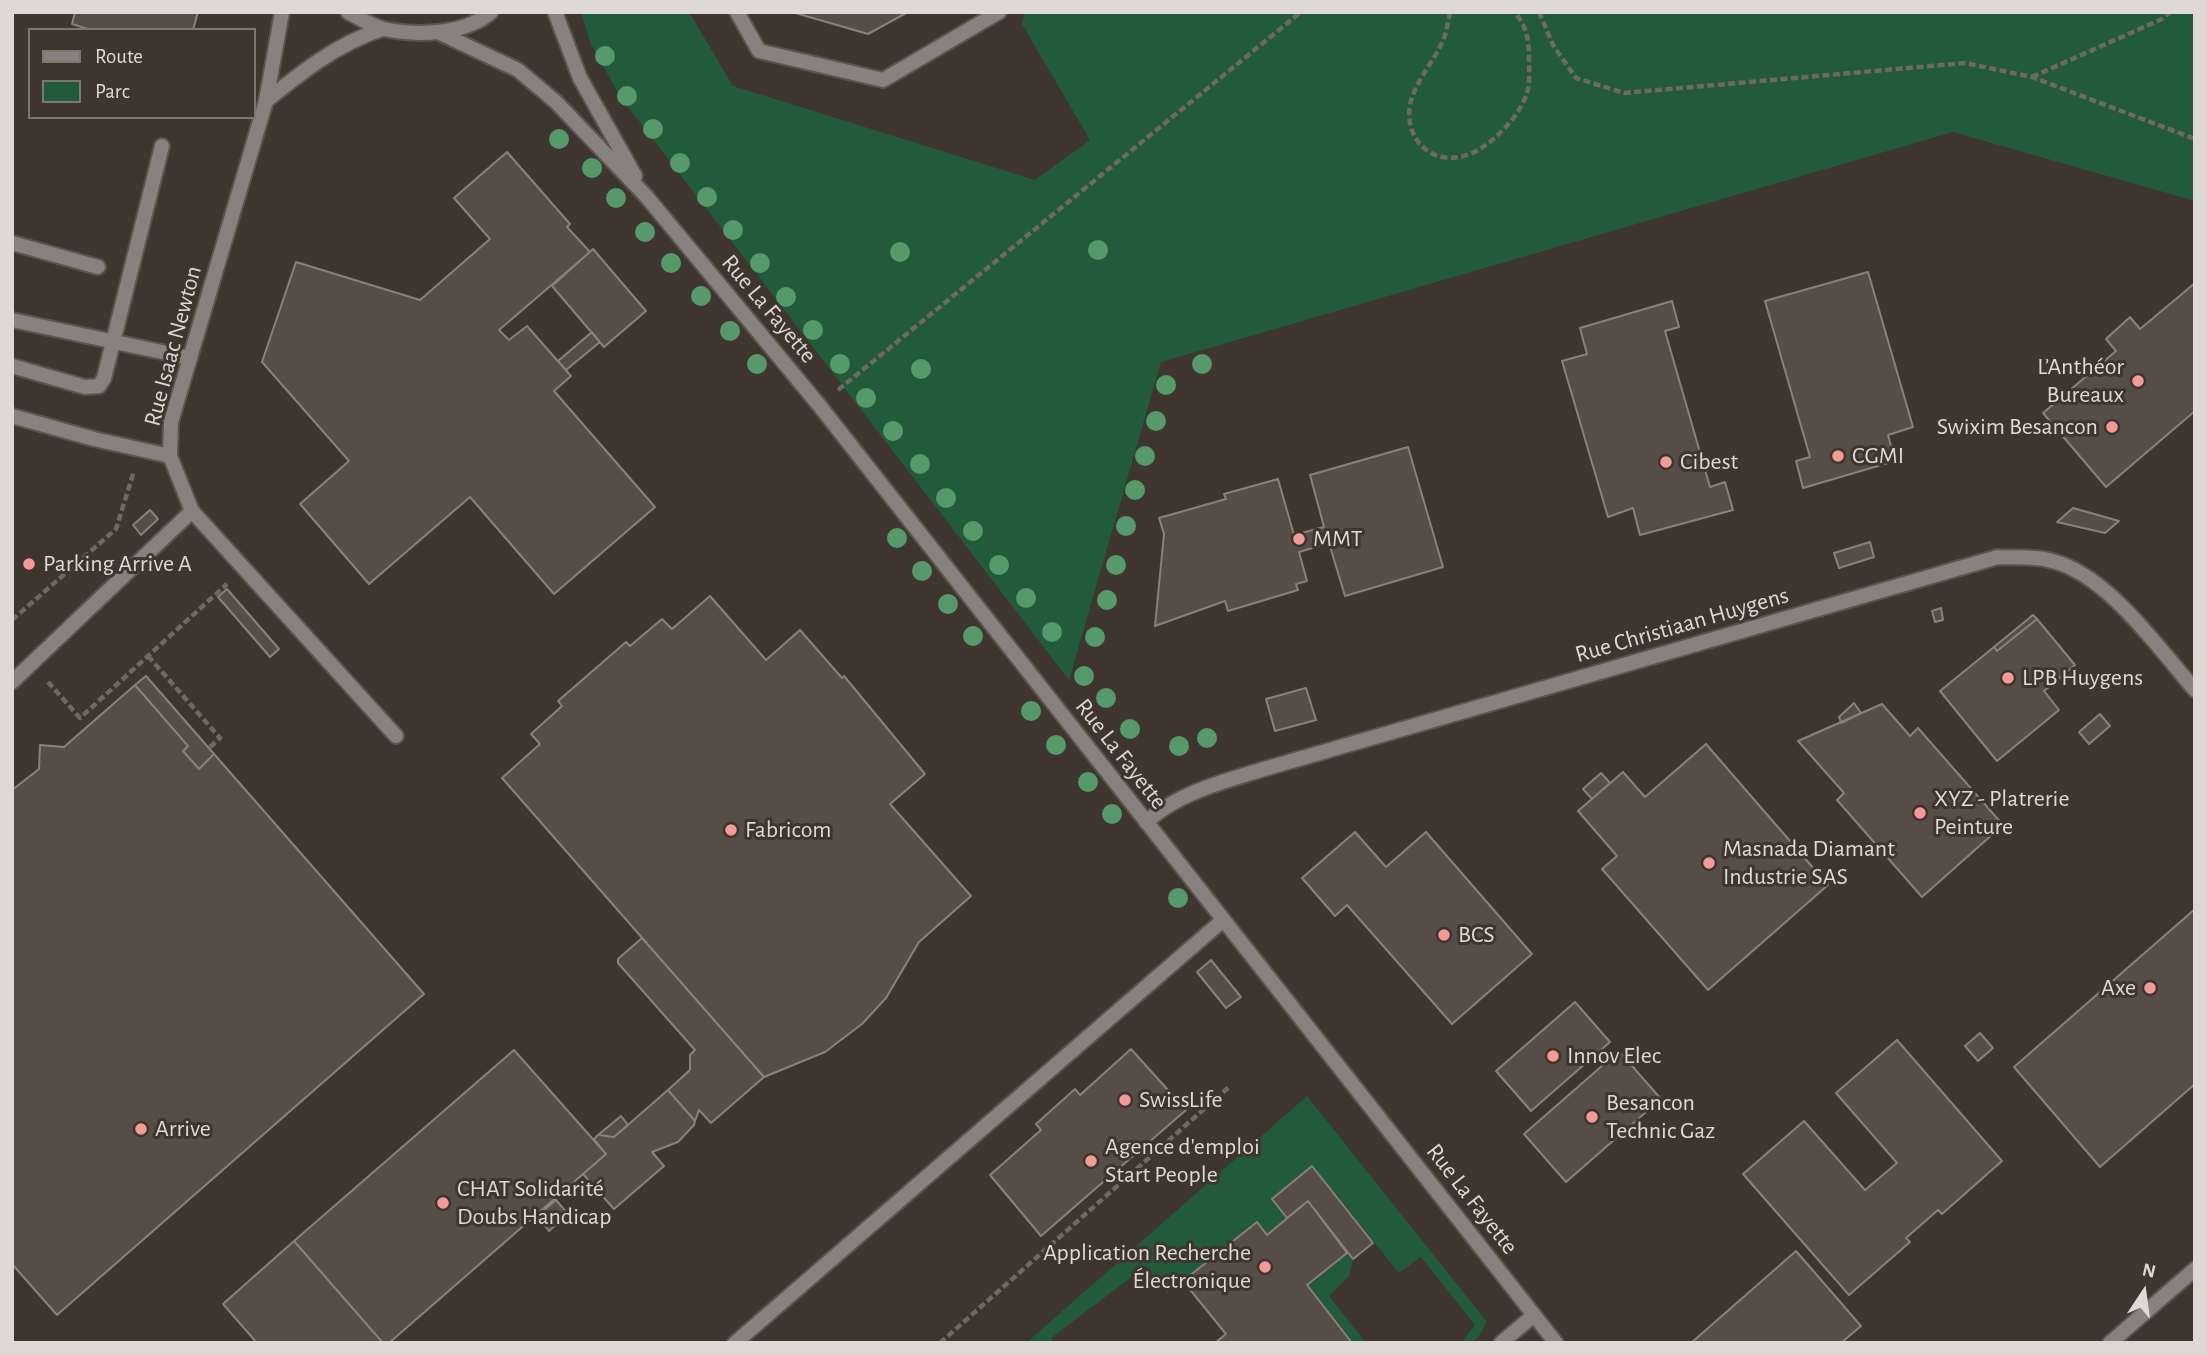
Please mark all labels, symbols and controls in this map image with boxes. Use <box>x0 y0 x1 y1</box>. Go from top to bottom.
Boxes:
legend <box>28 28 256 119</box>
text: Route <box>95 46 143 67</box>
text: Parc <box>95 81 130 102</box>
street label: Rue La Fayette <box>715 249 823 369</box>
street label: Rue Isaac Newton <box>138 263 208 429</box>
place label: L’Anthéor Bureaux <box>2037 353 2124 409</box>
marker: L’Anthéor Bureaux <box>2130 373 2146 389</box>
place label: Swixim Besancon <box>1937 413 2098 441</box>
marker: Swixim Besancon <box>2104 419 2120 435</box>
place label: CGMI <box>1852 442 1904 470</box>
place label: Cibest <box>1680 448 1738 476</box>
marker: CGMI <box>1830 448 1846 464</box>
marker: Cibest <box>1658 454 1674 470</box>
place label: MMT <box>1313 525 1363 553</box>
marker: MMT <box>1291 531 1307 547</box>
place label: Parking Arrive A <box>43 550 192 578</box>
marker: Parking Arrive A <box>21 556 37 572</box>
street label: Rue Christiaan Huygens <box>1572 581 1792 669</box>
place label: LPB Huygens <box>2022 664 2143 692</box>
marker: LPB Huygens <box>2000 670 2016 686</box>
street label: Rue La Fayette <box>1069 693 1173 815</box>
place label: XYZ - Platrerie Peinture <box>1934 785 2069 841</box>
marker: XYZ - Platrerie Peinture <box>1912 805 1928 821</box>
place label: Fabricom <box>745 816 831 844</box>
marker: Fabricom <box>723 822 739 838</box>
place label: Masnada Diamant Industrie SAS <box>1723 835 1895 891</box>
marker: Masnada Diamant Industrie SAS <box>1701 855 1717 871</box>
place label: BCS <box>1458 921 1495 949</box>
marker: BCS <box>1436 927 1452 943</box>
place label: Axe <box>2101 974 2136 1002</box>
marker: Axe <box>2142 980 2158 996</box>
place label: Innov Elec <box>1567 1042 1661 1070</box>
marker: Innov Elec <box>1545 1048 1561 1064</box>
place label: SwissLife <box>1139 1086 1223 1114</box>
place label: Besancon Technic Gaz <box>1606 1089 1715 1145</box>
marker: SwissLife <box>1117 1092 1133 1108</box>
marker: Besancon Technic Gaz <box>1584 1109 1600 1125</box>
place label: Arrive <box>155 1115 211 1143</box>
marker: Arrive <box>133 1121 149 1137</box>
place label: Agence d'emploi Start People <box>1105 1133 1260 1189</box>
street label: Rue La Fayette <box>1420 1138 1524 1260</box>
marker: Agence d'emploi Start People <box>1083 1153 1099 1169</box>
place label: CHAT Solidarité Doubs Handicap <box>457 1175 611 1231</box>
marker: CHAT Solidarité Doubs Handicap <box>435 1195 451 1211</box>
place label: Application Recherche Électronique <box>1043 1239 1251 1295</box>
north arrow <box>2109 1257 2179 1327</box>
marker: Application Recherche Électronique <box>1257 1259 1273 1275</box>
text: N <box>2140 1260 2157 1282</box>

